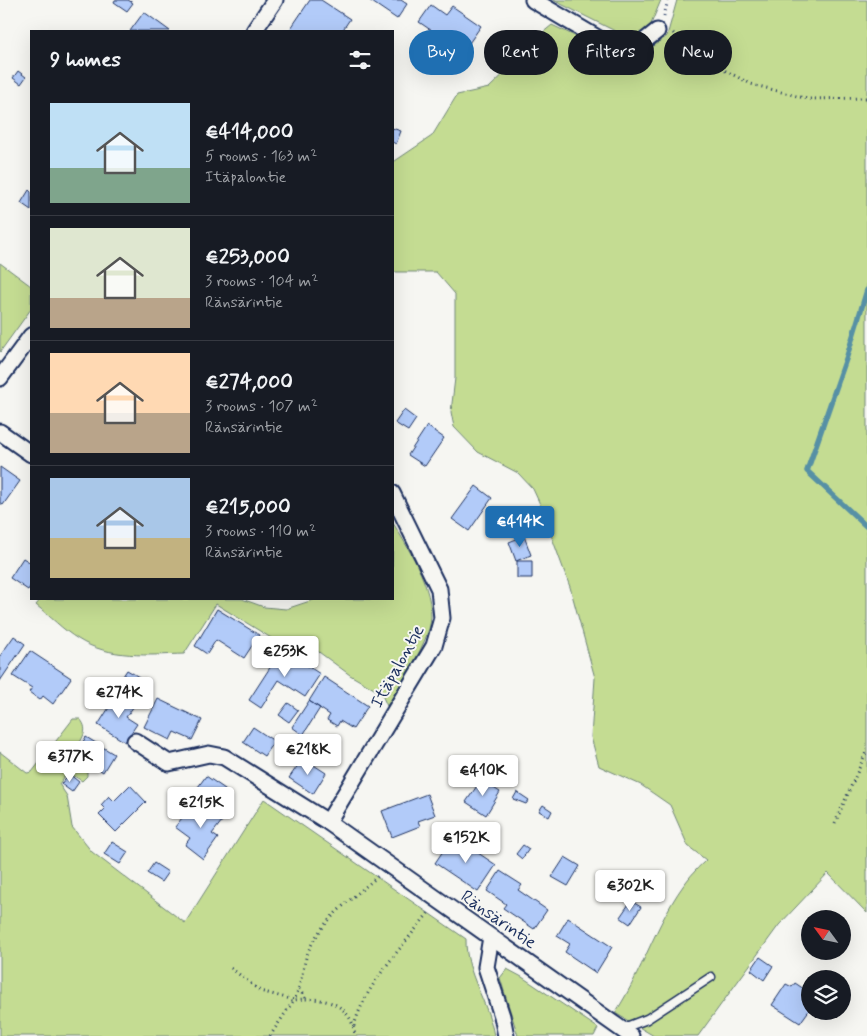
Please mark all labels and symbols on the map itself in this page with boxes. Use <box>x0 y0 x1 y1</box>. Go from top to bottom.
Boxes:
pin: €414K <box>485 506 555 548</box>
street label: Itäpalontie <box>365 621 431 712</box>
pin: €253K <box>250 636 320 678</box>
pin: €274K <box>84 676 154 719</box>
pin: €218K <box>273 734 343 776</box>
pin: €377K <box>35 740 105 783</box>
pin: €410K <box>448 754 518 797</box>
pin: €215K <box>166 786 236 829</box>
pin: €152K <box>431 822 501 864</box>
pin: €302K <box>595 870 665 912</box>
street label: Ränsärintie <box>456 885 541 955</box>
north arrow <box>801 910 851 960</box>

